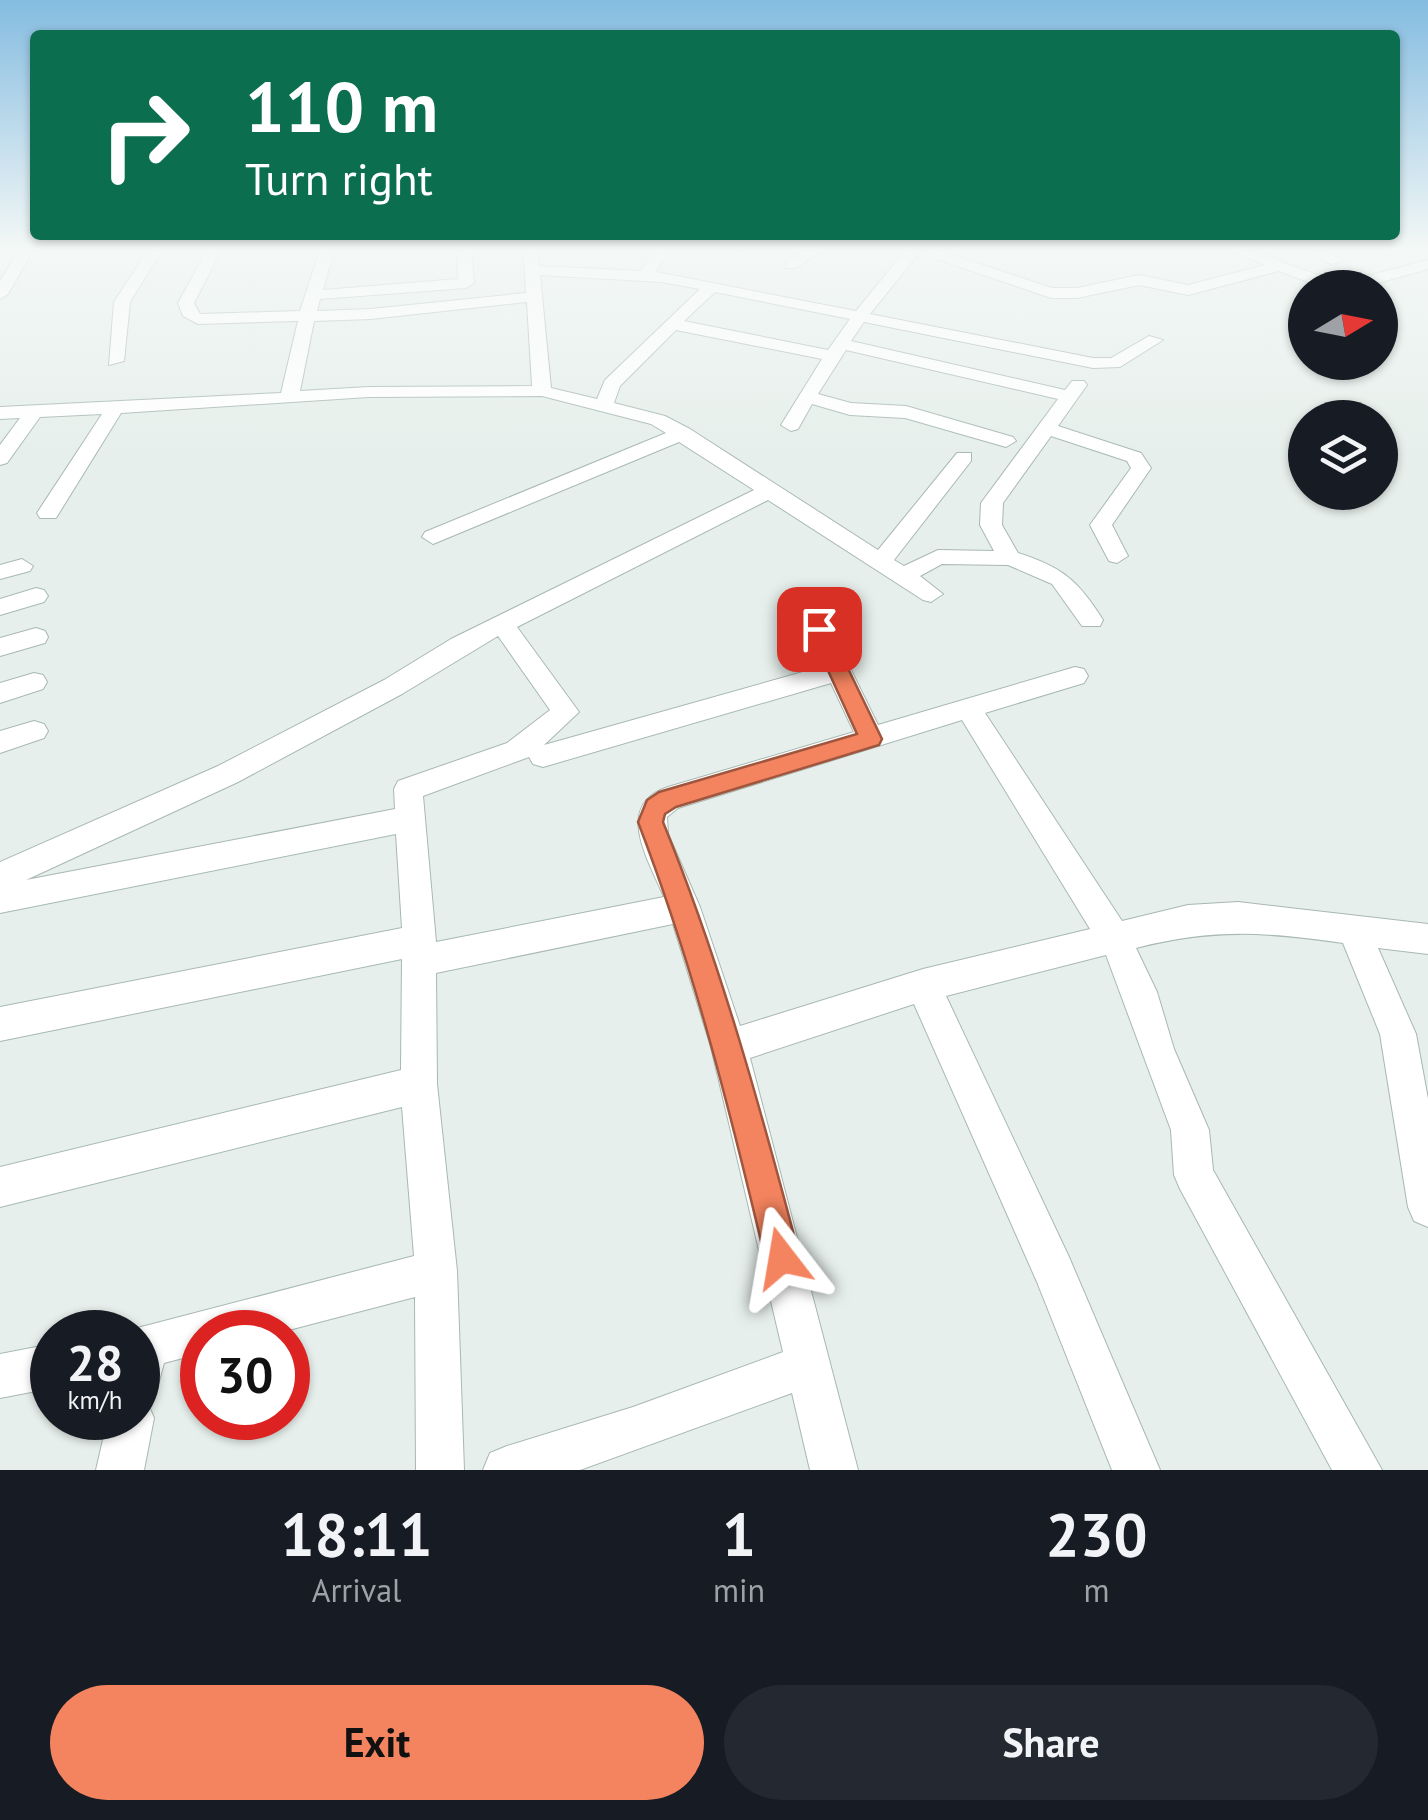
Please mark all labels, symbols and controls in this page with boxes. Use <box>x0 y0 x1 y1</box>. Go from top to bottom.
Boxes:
text: 110 m <box>245 61 438 151</box>
icon: right <box>80 70 210 200</box>
text: Turn right <box>245 149 433 207</box>
north arrow <box>1288 270 1398 380</box>
map controls <box>1288 270 1398 510</box>
button: layers <box>1288 400 1398 510</box>
pin <box>777 587 862 672</box>
icon: arrive <box>792 602 847 657</box>
position arrow <box>730 1206 834 1310</box>
speed limit sign: 30 <box>180 1310 310 1440</box>
text: 28 <box>67 1330 123 1395</box>
text: km/h <box>68 1384 122 1416</box>
text: 18:11 <box>280 1495 433 1573</box>
text: 1 <box>722 1495 756 1573</box>
text: 230 <box>1046 1495 1148 1573</box>
text: Arrival <box>312 1569 401 1611</box>
text: min <box>713 1569 765 1611</box>
text: m <box>1084 1569 1110 1611</box>
button: Exit <box>50 1685 704 1800</box>
button: Share <box>724 1685 1378 1800</box>

